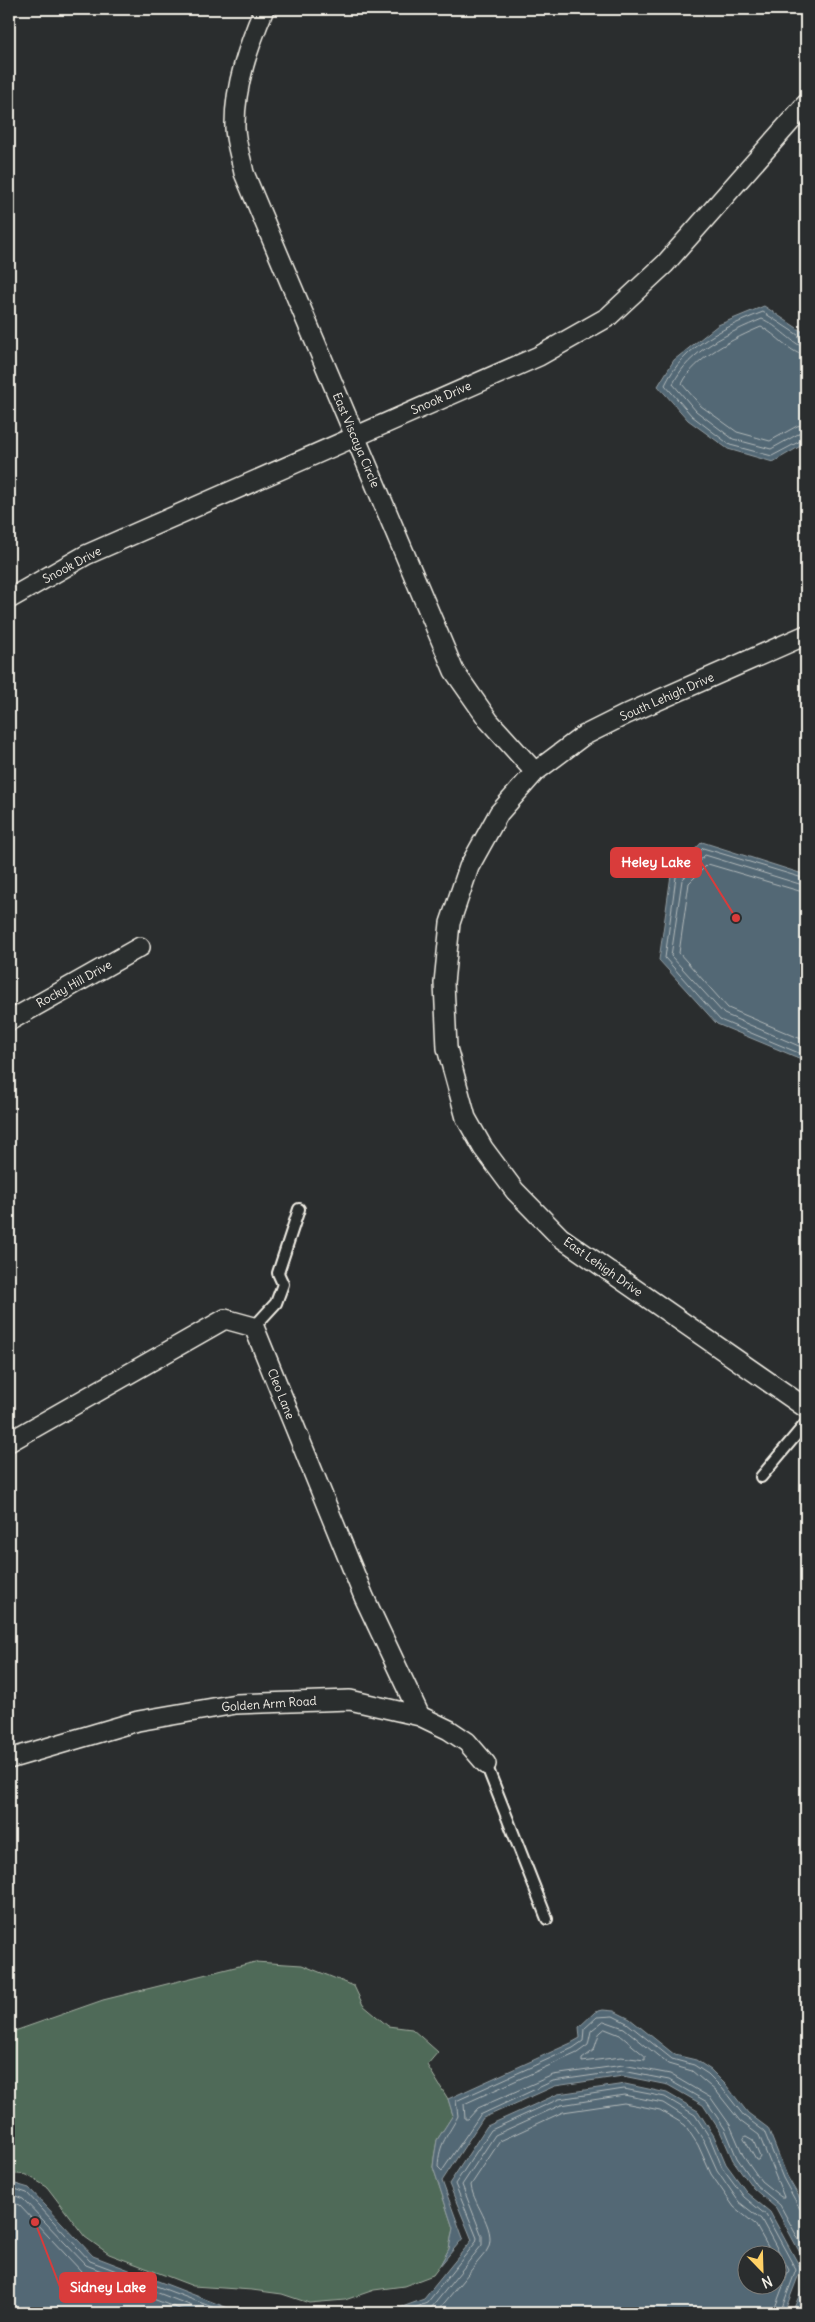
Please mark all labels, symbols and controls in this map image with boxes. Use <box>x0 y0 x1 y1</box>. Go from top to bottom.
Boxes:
street label: Snook Drive <box>408 378 473 418</box>
street label: East Viscaya Circle <box>330 390 383 490</box>
street label: Snook Drive <box>40 543 104 586</box>
street label: South Lehigh Drive <box>617 669 716 724</box>
callout: Heley Lake <box>611 848 701 877</box>
text: Heley Lake <box>621 853 691 871</box>
street label: Rocky Hill Drive <box>33 957 114 1011</box>
street label: East Lehigh Drive <box>561 1234 646 1299</box>
street label: Cleo Lane <box>265 1366 298 1421</box>
street label: Golden Arm Road <box>221 1693 317 1714</box>
north arrow <box>738 2244 788 2294</box>
text: N <box>759 2272 775 2292</box>
callout: Sidney Lake <box>60 2273 156 2302</box>
text: Sidney Lake <box>70 2278 147 2296</box>

